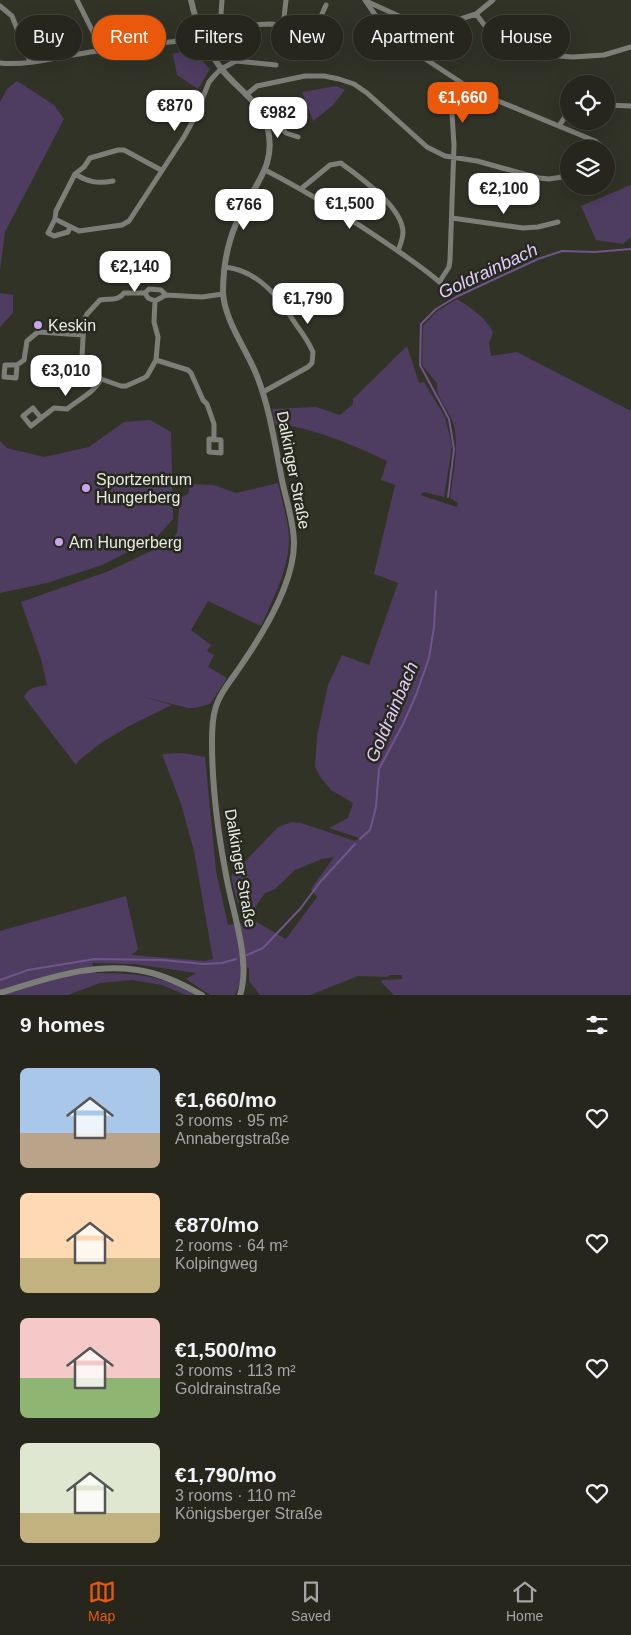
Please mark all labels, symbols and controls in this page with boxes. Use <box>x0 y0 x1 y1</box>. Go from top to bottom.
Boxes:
chip: Buy <box>15 15 82 60</box>
chip: Rent <box>92 15 166 60</box>
chip: Filters <box>176 15 261 60</box>
chip: New <box>271 15 343 60</box>
chip: Apartment <box>353 15 472 60</box>
chip: House <box>482 15 570 60</box>
map controls <box>560 75 615 195</box>
button: locate <box>560 75 615 130</box>
pin: €1,660 <box>422 82 504 124</box>
text: €1,660 <box>439 89 487 106</box>
pin: €870 <box>145 90 205 132</box>
pin: €982 <box>248 96 308 139</box>
text: €870 <box>157 97 193 114</box>
text: €982 <box>260 104 296 121</box>
button: layers <box>560 140 615 195</box>
pin: €2,100 <box>463 172 545 215</box>
text: €2,100 <box>480 180 528 197</box>
pin: €766 <box>214 188 274 231</box>
pin: €1,500 <box>309 188 391 230</box>
text: €1,500 <box>326 195 374 212</box>
text: €766 <box>226 196 262 213</box>
water label: Goldrainbach <box>435 239 541 303</box>
pin: €2,140 <box>94 250 176 293</box>
text: €2,140 <box>111 258 159 275</box>
pin: €1,790 <box>267 282 349 325</box>
text: €1,790 <box>284 290 332 307</box>
place label: Keskin <box>48 317 96 334</box>
marker: Keskin <box>32 319 44 331</box>
pin: €3,010 <box>25 354 107 397</box>
text: €3,010 <box>42 362 90 379</box>
street label: Dalkinger Straße <box>274 410 313 531</box>
place label: Sportzentrum Hungerberg <box>96 471 192 506</box>
marker: Sportzentrum Hungerberg <box>80 482 92 494</box>
place label: Am Hungerberg <box>69 534 182 551</box>
marker: Am Hungerberg <box>53 536 65 548</box>
water label: Goldrainbach <box>362 659 422 765</box>
street label: Dalkinger Straße <box>222 807 259 929</box>
icon: filters <box>583 1011 611 1039</box>
text: 9 homes <box>20 1013 105 1036</box>
icon: home <box>60 1088 120 1148</box>
text: €1,660/mo <box>175 1088 277 1111</box>
icon: heart <box>583 1104 611 1132</box>
text: 3 rooms · 95 m² <box>175 1112 288 1129</box>
text: Annabergstraße <box>175 1130 290 1147</box>
icon: home <box>60 1213 120 1273</box>
text: €870/mo <box>175 1213 259 1236</box>
icon: heart <box>583 1229 611 1257</box>
text: 2 rooms · 64 m² <box>175 1237 288 1254</box>
text: Kolpingweg <box>175 1255 258 1272</box>
icon: home <box>60 1338 120 1398</box>
text: €1,500/mo <box>175 1338 277 1361</box>
icon: heart <box>583 1354 611 1382</box>
text: 3 rooms · 113 m² <box>175 1362 296 1379</box>
text: Goldrainstraße <box>175 1380 281 1397</box>
icon: home <box>60 1463 120 1523</box>
text: €1,790/mo <box>175 1463 277 1486</box>
icon: heart <box>583 1479 611 1507</box>
text: 3 rooms · 110 m² <box>175 1487 296 1504</box>
text: Königsberger Straße <box>175 1505 323 1522</box>
tab: Map <box>88 1578 116 1624</box>
tab: Saved <box>291 1578 331 1624</box>
tab: Home <box>506 1578 543 1624</box>

